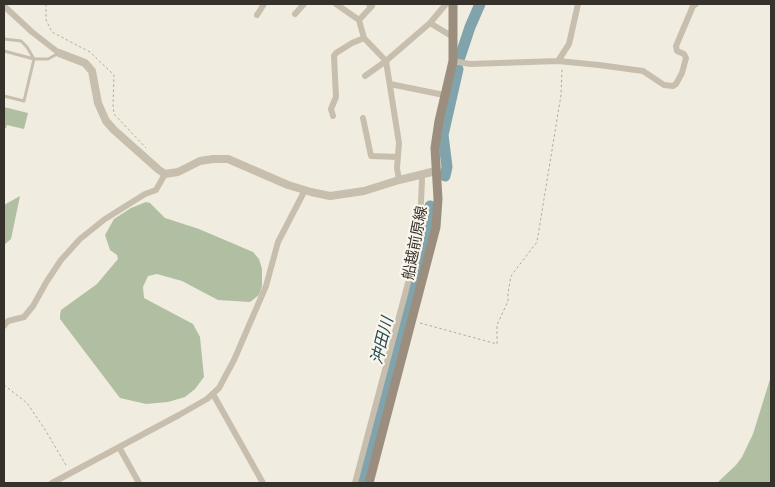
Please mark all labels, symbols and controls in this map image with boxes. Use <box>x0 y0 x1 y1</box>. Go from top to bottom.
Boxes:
street label: 船越前原線 <box>400 204 432 282</box>
water label: 沖田川 <box>368 315 398 367</box>

